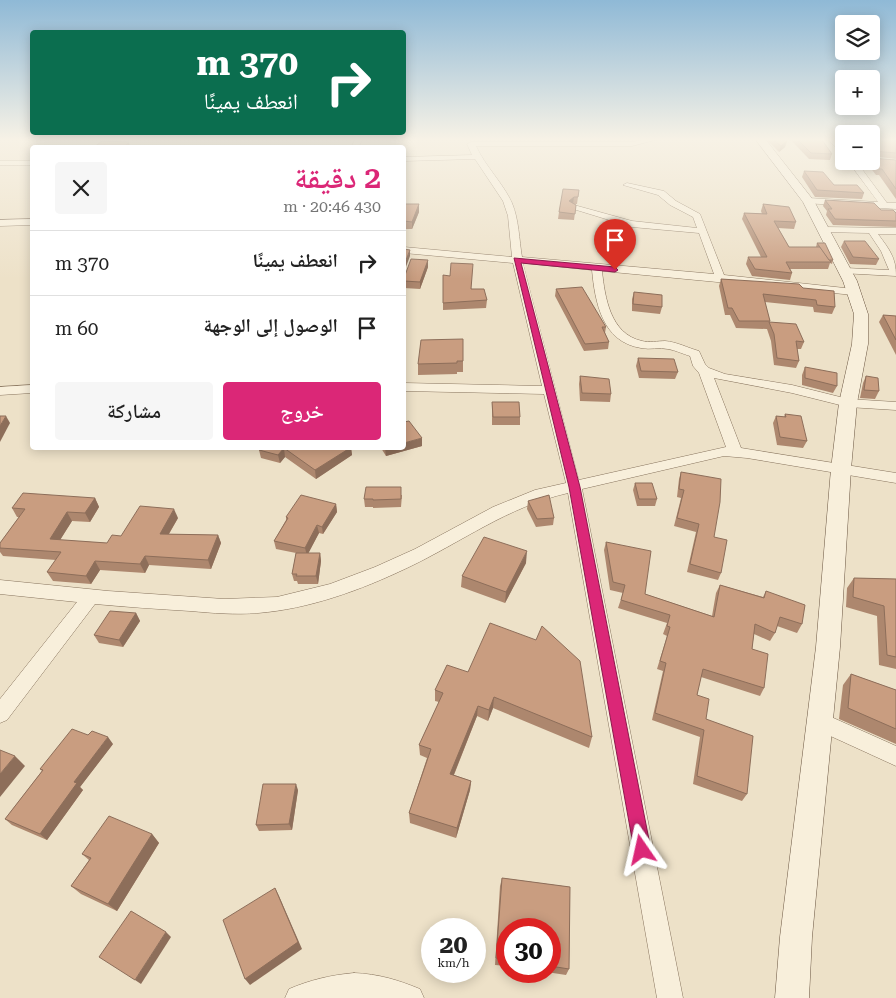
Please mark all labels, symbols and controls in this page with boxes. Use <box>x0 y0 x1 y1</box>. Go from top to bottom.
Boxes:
map controls <box>835 15 880 170</box>
button: layers <box>835 15 880 60</box>
text: 370 m <box>197 43 298 84</box>
icon: right <box>316 50 381 115</box>
button: + <box>835 70 880 115</box>
text: انعطف يمينًا <box>204 89 298 114</box>
button: − <box>835 125 880 170</box>
text: 2 دقيقة <box>294 160 381 195</box>
button: close <box>55 162 107 214</box>
text: 430 m · 20:46 <box>283 197 381 216</box>
pin <box>594 219 636 270</box>
icon: arrive <box>601 226 629 254</box>
text: انعطف يمينًا <box>253 249 338 272</box>
icon: right <box>353 249 381 277</box>
text: 370 m <box>55 252 109 275</box>
text: الوصول إلى الوجهة <box>203 314 338 337</box>
icon: arrive <box>353 314 381 342</box>
text: 60 m <box>55 317 98 340</box>
button: مشاركة <box>55 382 213 440</box>
button: خروج <box>223 382 381 440</box>
position arrow <box>615 823 667 875</box>
speed limit sign: 30 <box>496 918 561 983</box>
text: 20 <box>439 930 468 959</box>
text: km/h <box>437 956 470 970</box>

